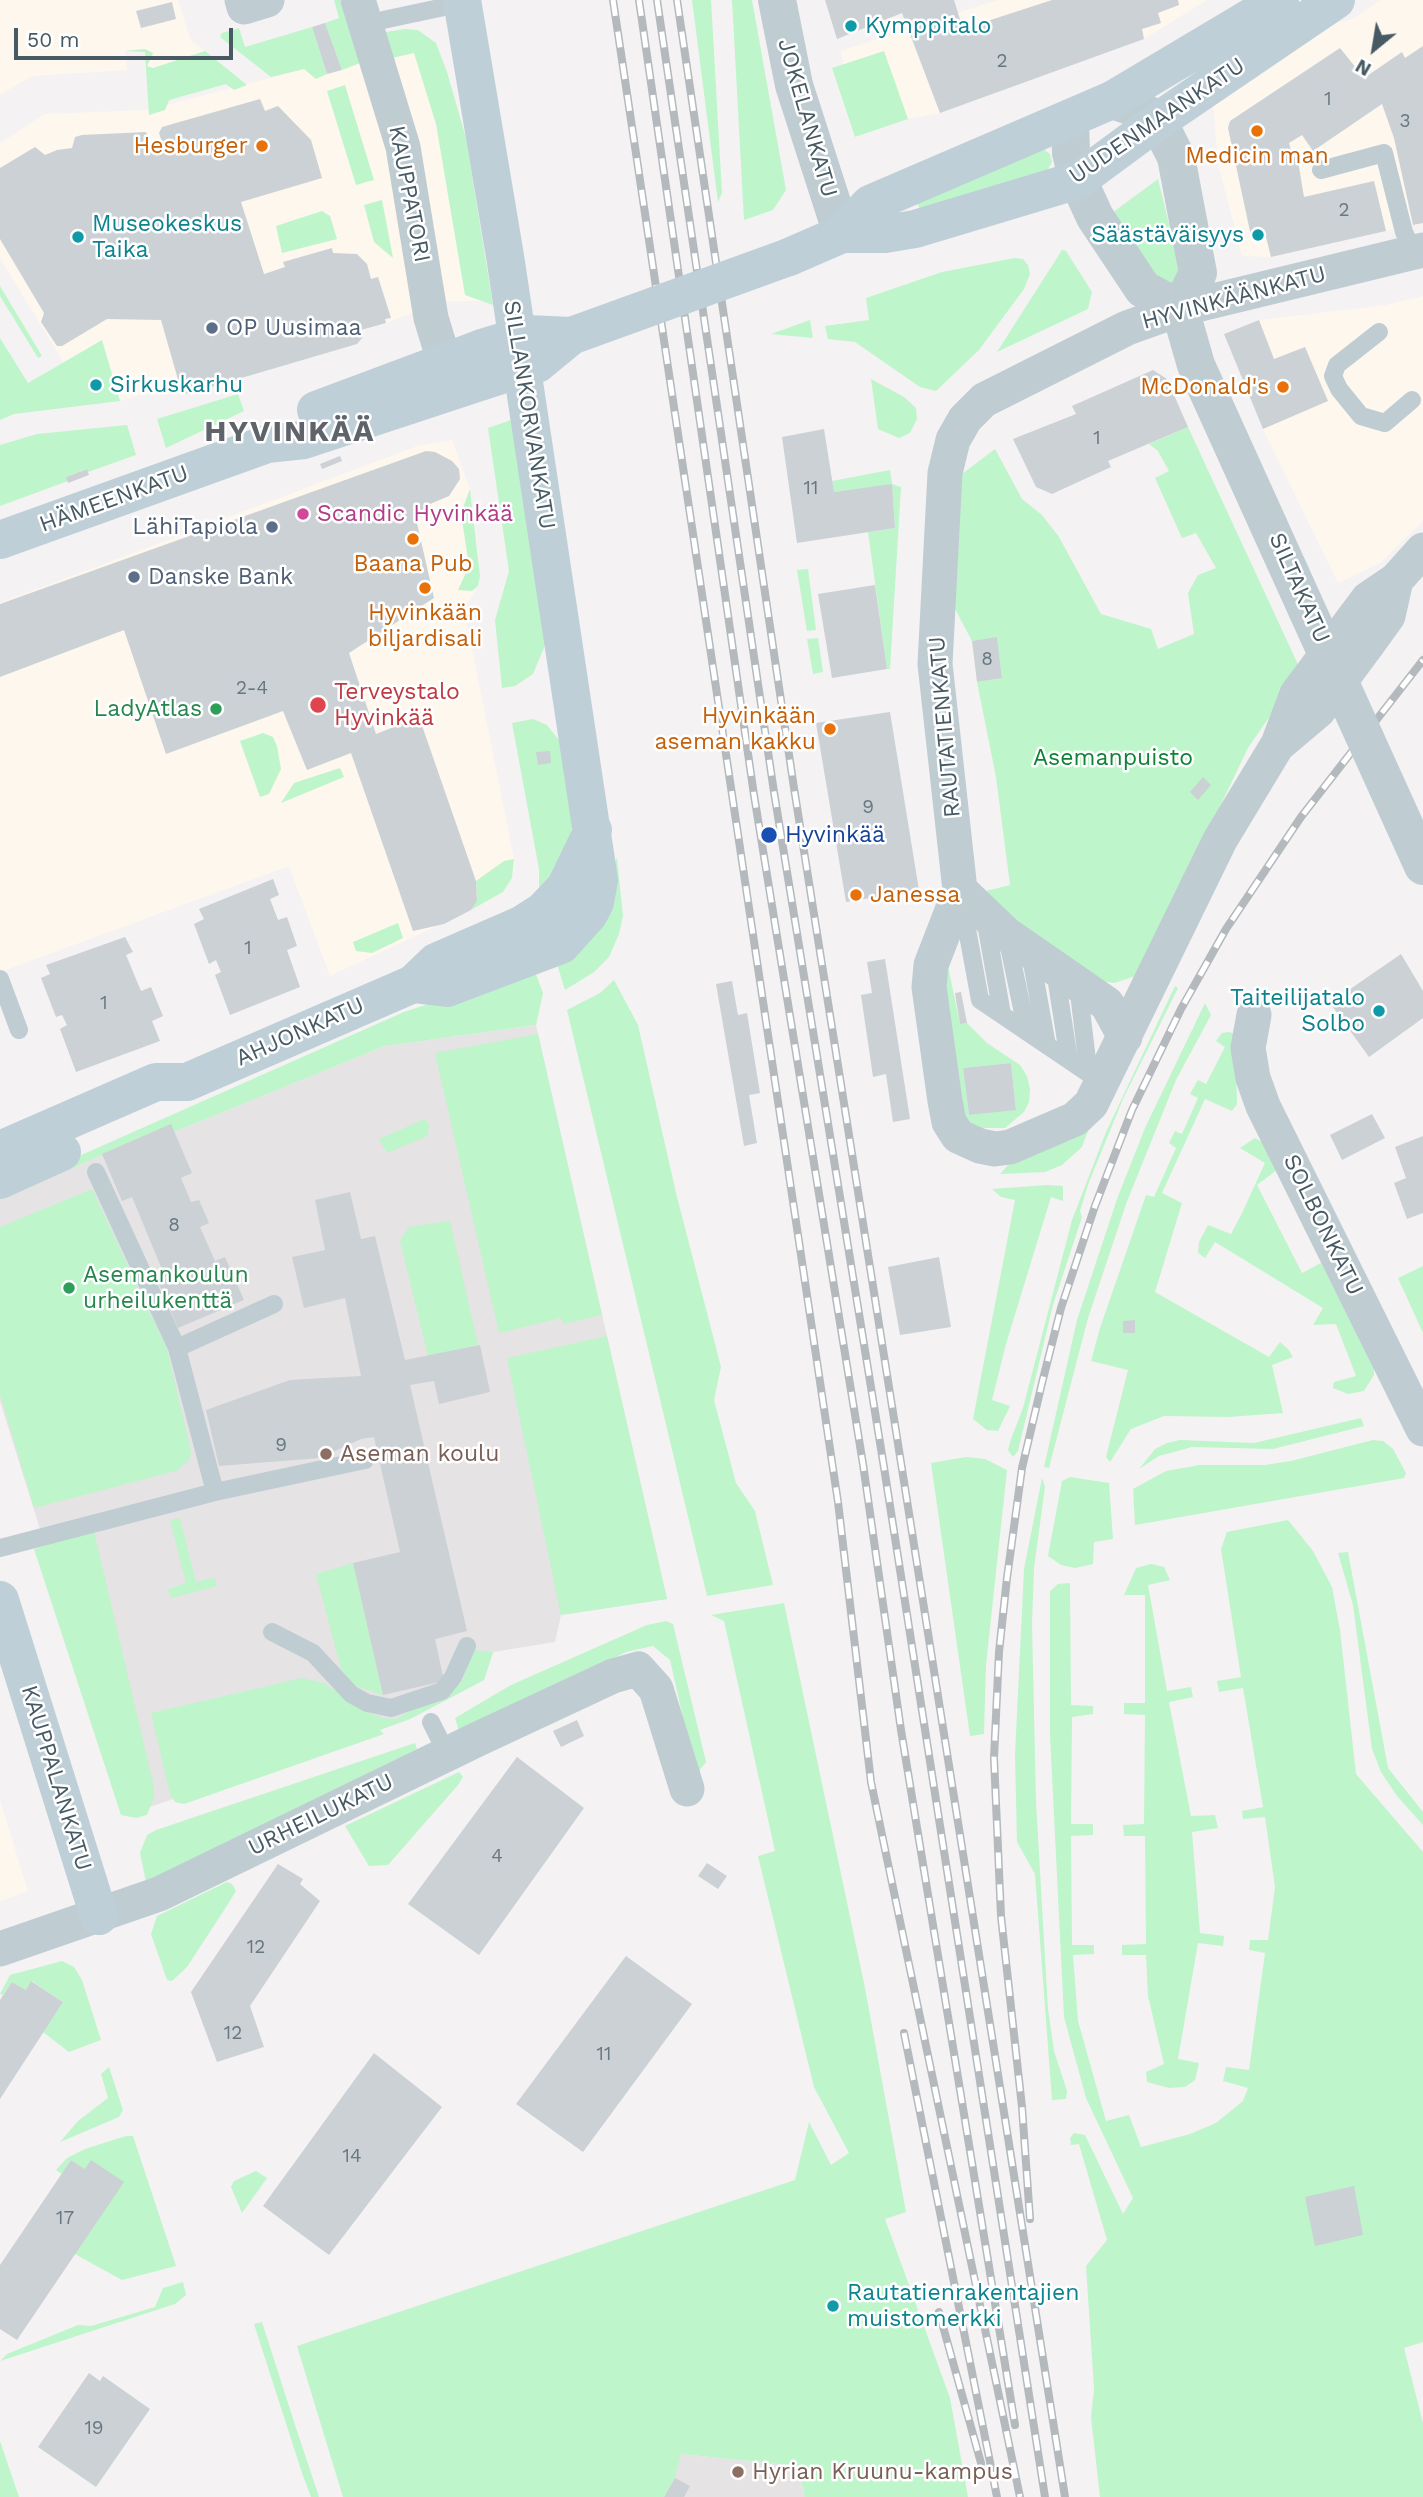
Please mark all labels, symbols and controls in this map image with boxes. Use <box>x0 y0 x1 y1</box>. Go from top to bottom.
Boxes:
place label: Kymppitalo <box>865 12 991 40</box>
scale bar <box>18 14 236 58</box>
north arrow <box>1339 14 1409 84</box>
marker: Kymppitalo <box>843 18 859 34</box>
text: 50 m <box>27 27 79 52</box>
street label: JOKELANKATU <box>771 35 843 201</box>
house number: 2 <box>996 50 1008 72</box>
street label: UUDENMAANKATU <box>1064 52 1250 190</box>
text: N <box>1351 54 1375 81</box>
house number: 1 <box>1324 88 1332 110</box>
house number: 3 <box>1399 110 1411 132</box>
street label: KAUPPATORI <box>382 123 436 265</box>
marker: Medicin man <box>1249 123 1265 139</box>
place label: Hesburger <box>134 132 248 160</box>
marker: Hesburger <box>254 138 270 154</box>
place label: Medicin man <box>1185 142 1329 170</box>
house number: 2 <box>1338 199 1350 221</box>
place label: Museokeskus Taika <box>92 210 242 264</box>
place label: Säästäväisyys <box>1091 221 1244 249</box>
marker: Säästäväisyys <box>1250 227 1266 243</box>
marker: Museokeskus Taika <box>70 229 86 245</box>
street label: HYVINKÄÄNKATU <box>1139 260 1329 336</box>
street label: SILLANKORVANKATU <box>497 298 561 532</box>
place label: OP Uusimaa <box>226 314 362 342</box>
marker: OP Uusimaa <box>204 320 220 336</box>
place label: Sirkuskarhu <box>110 371 243 399</box>
place label: McDonald's <box>1140 373 1269 401</box>
marker: Sirkuskarhu <box>88 377 104 393</box>
marker: McDonald's <box>1275 379 1291 395</box>
district label: HYVINKÄÄ <box>205 414 375 450</box>
house number: 1 <box>1093 427 1101 449</box>
street label: HÄMEENKATU <box>36 459 192 539</box>
house number: 11 <box>804 477 818 499</box>
place label: Scandic Hyvinkää <box>317 500 513 528</box>
marker: Scandic Hyvinkää <box>295 506 311 522</box>
place label: LähiTapiola <box>132 513 258 541</box>
marker: LähiTapiola <box>264 519 280 535</box>
street label: SILTAKATU <box>1262 529 1336 647</box>
marker: Baana Pub <box>405 531 421 547</box>
place label: Baana Pub <box>354 550 472 578</box>
place label: Danske Bank <box>148 563 293 591</box>
marker: Danske Bank <box>126 569 142 585</box>
marker: Hyvinkään biljardisali <box>417 580 433 596</box>
place label: Hyvinkään biljardisali <box>368 599 482 653</box>
street label: RAUTATIENKATU <box>923 635 967 819</box>
house number: 8 <box>981 648 993 670</box>
house number: 2-4 <box>236 677 268 699</box>
place label: Terveystalo Hyvinkää <box>334 678 460 732</box>
place label: LadyAtlas <box>94 695 202 723</box>
marker: Terveystalo Hyvinkää <box>308 695 328 715</box>
marker: LadyAtlas <box>208 701 224 717</box>
place label: Hyvinkään aseman kakku <box>654 702 816 756</box>
marker: Hyvinkään aseman kakku <box>822 721 838 737</box>
park label: Asemanpuisto <box>1033 744 1193 772</box>
house number: 9 <box>862 796 874 818</box>
place label: Hyvinkää <box>785 821 885 849</box>
marker: Hyvinkää <box>759 825 779 845</box>
place label: Janessa <box>870 881 960 909</box>
marker: Janessa <box>848 887 864 903</box>
house number: 1 <box>244 937 252 959</box>
place label: Taiteilijatalo Solbo <box>1230 984 1365 1038</box>
street label: AHJONKATU <box>232 991 368 1073</box>
house number: 1 <box>100 992 108 1014</box>
marker: Taiteilijatalo Solbo <box>1371 1003 1387 1019</box>
street label: SOLBONKATU <box>1277 1150 1369 1300</box>
house number: 8 <box>168 1214 180 1236</box>
place label: Asemankoulun urheilukenttä <box>83 1261 249 1315</box>
marker: Asemankoulun urheilukenttä <box>61 1280 77 1296</box>
house number: 9 <box>275 1434 287 1456</box>
place label: Aseman koulu <box>340 1440 499 1468</box>
marker: Aseman koulu <box>318 1446 334 1462</box>
street label: KAUPPALANKATU <box>15 1682 97 1874</box>
street label: URHEILUKATU <box>244 1768 398 1862</box>
house number: 4 <box>491 1845 503 1867</box>
house number: 12 <box>247 1936 265 1958</box>
house number: 12 <box>224 2022 242 2044</box>
house number: 11 <box>597 2043 611 2065</box>
house number: 14 <box>342 2145 362 2167</box>
house number: 17 <box>56 2207 74 2229</box>
place label: Rautatienrakentajien muistomerkki <box>847 2279 1079 2333</box>
marker: Rautatienrakentajien muistomerkki <box>825 2298 841 2314</box>
house number: 19 <box>84 2417 104 2439</box>
place label: Hyrian Kruunu-kampus <box>752 2458 1013 2486</box>
marker: Hyrian Kruunu-kampus <box>730 2464 746 2480</box>

